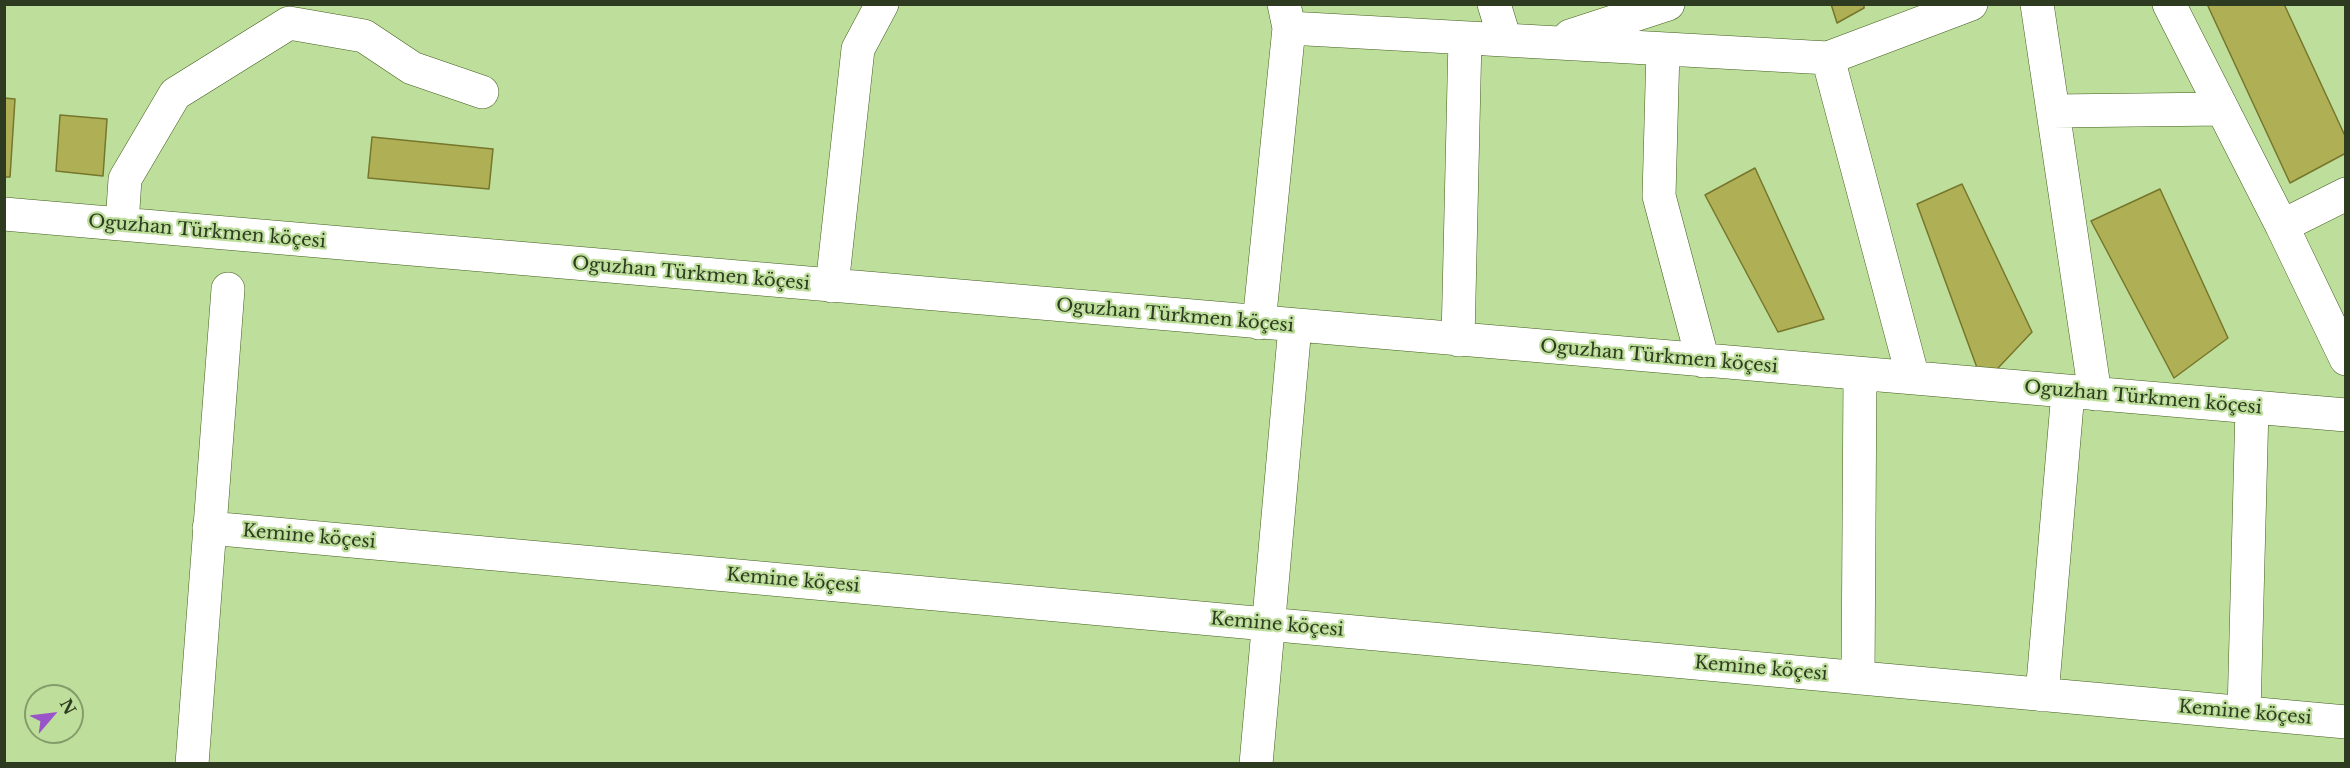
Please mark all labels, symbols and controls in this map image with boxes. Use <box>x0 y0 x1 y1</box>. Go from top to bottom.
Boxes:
street label: Oguzhan Türkmen köçesi <box>87 211 327 253</box>
street label: Oguzhan Türkmen köçesi <box>571 253 811 295</box>
street label: Oguzhan Türkmen köçesi <box>1055 295 1295 337</box>
street label: Oguzhan Türkmen köçesi <box>1539 336 1779 378</box>
street label: Oguzhan Türkmen köçesi <box>2023 377 2263 419</box>
street label: Kemine köçesi <box>241 520 377 554</box>
street label: Kemine köçesi <box>725 564 861 598</box>
street label: Kemine köçesi <box>1209 608 1345 642</box>
street label: Kemine köçesi <box>1693 652 1829 686</box>
north arrow <box>24 684 84 744</box>
text: N <box>56 695 80 718</box>
street label: Kemine köçesi <box>2177 696 2313 730</box>

